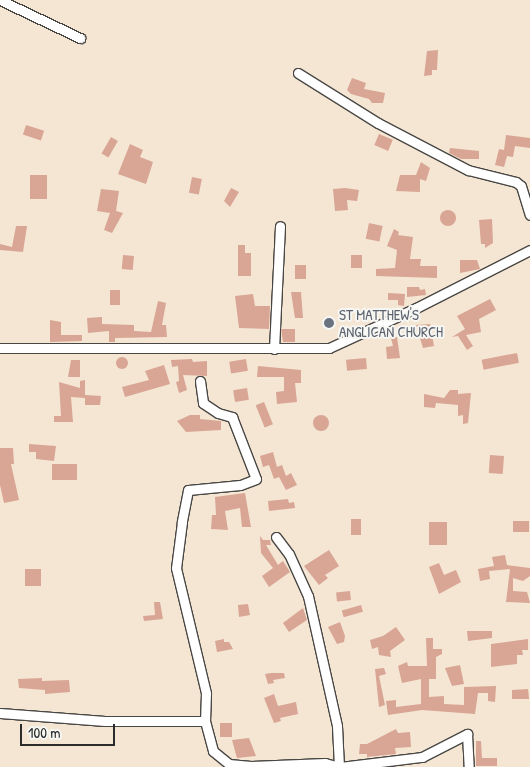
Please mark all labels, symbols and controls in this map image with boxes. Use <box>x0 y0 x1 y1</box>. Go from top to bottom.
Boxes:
place label: ST MATTHEW'S ANGLICAN CHURCH <box>339 305 443 340</box>
marker: ST MATTHEW'S ANGLICAN CHURCH <box>323 317 335 329</box>
scale bar <box>22 714 118 746</box>
text: 100 m <box>28 722 61 743</box>

